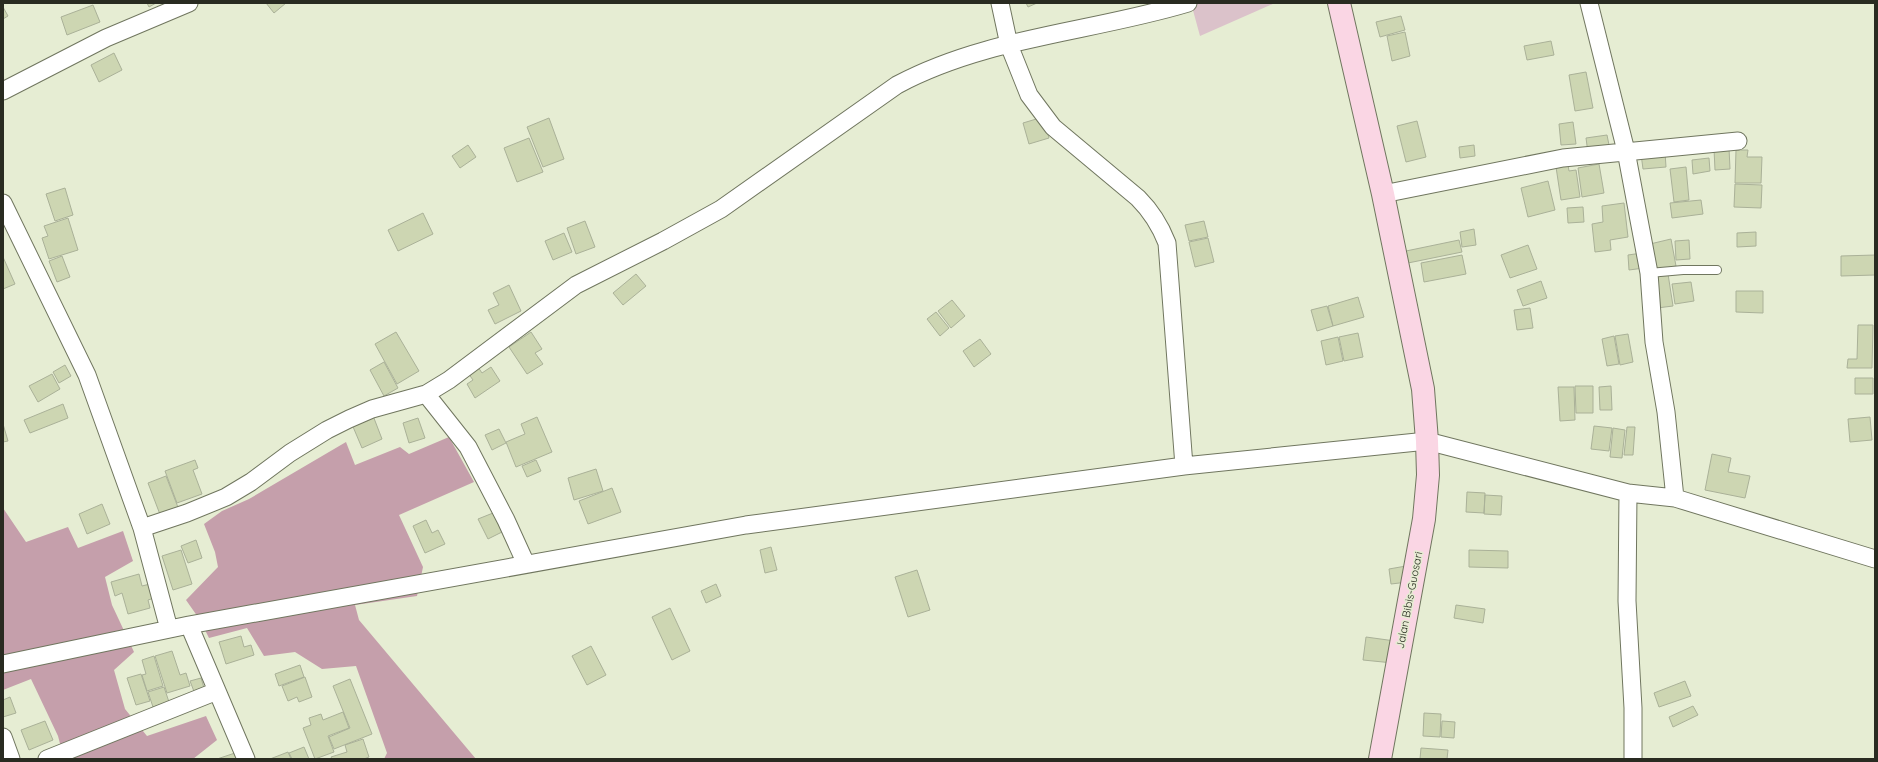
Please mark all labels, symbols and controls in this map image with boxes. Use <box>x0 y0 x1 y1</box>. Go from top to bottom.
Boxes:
street label: Jalan Bibis-Guosari <box>1393 550 1425 650</box>

